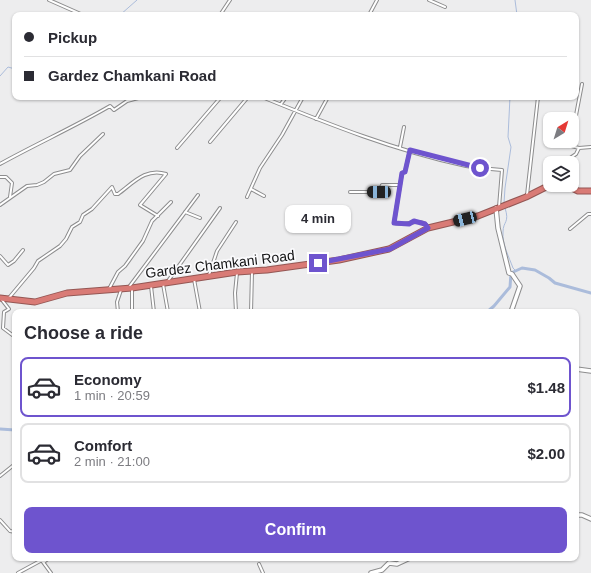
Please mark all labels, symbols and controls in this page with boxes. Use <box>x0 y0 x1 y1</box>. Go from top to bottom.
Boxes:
text: Pickup <box>48 29 97 46</box>
text: Gardez Chamkani Road <box>48 67 216 84</box>
north arrow <box>543 112 579 148</box>
map controls <box>543 112 579 192</box>
button: layers <box>543 156 579 192</box>
route start <box>471 159 489 177</box>
car <box>367 186 391 198</box>
callout: 4 min <box>285 205 351 233</box>
car <box>452 210 478 228</box>
text: 4 min <box>301 211 335 226</box>
street label: Gardez Chamkani Road <box>144 247 296 281</box>
route end <box>309 254 327 272</box>
text: Choose a ride <box>24 323 143 343</box>
icon: car <box>26 369 62 405</box>
text: Economy <box>74 371 142 388</box>
text: $1.48 <box>527 379 565 396</box>
text: 1 min · 20:59 <box>74 388 150 403</box>
icon: car <box>26 435 62 471</box>
text: Comfort <box>74 437 132 454</box>
text: $2.00 <box>527 445 565 462</box>
text: 2 min · 21:00 <box>74 454 150 469</box>
button: Confirm <box>24 507 567 553</box>

